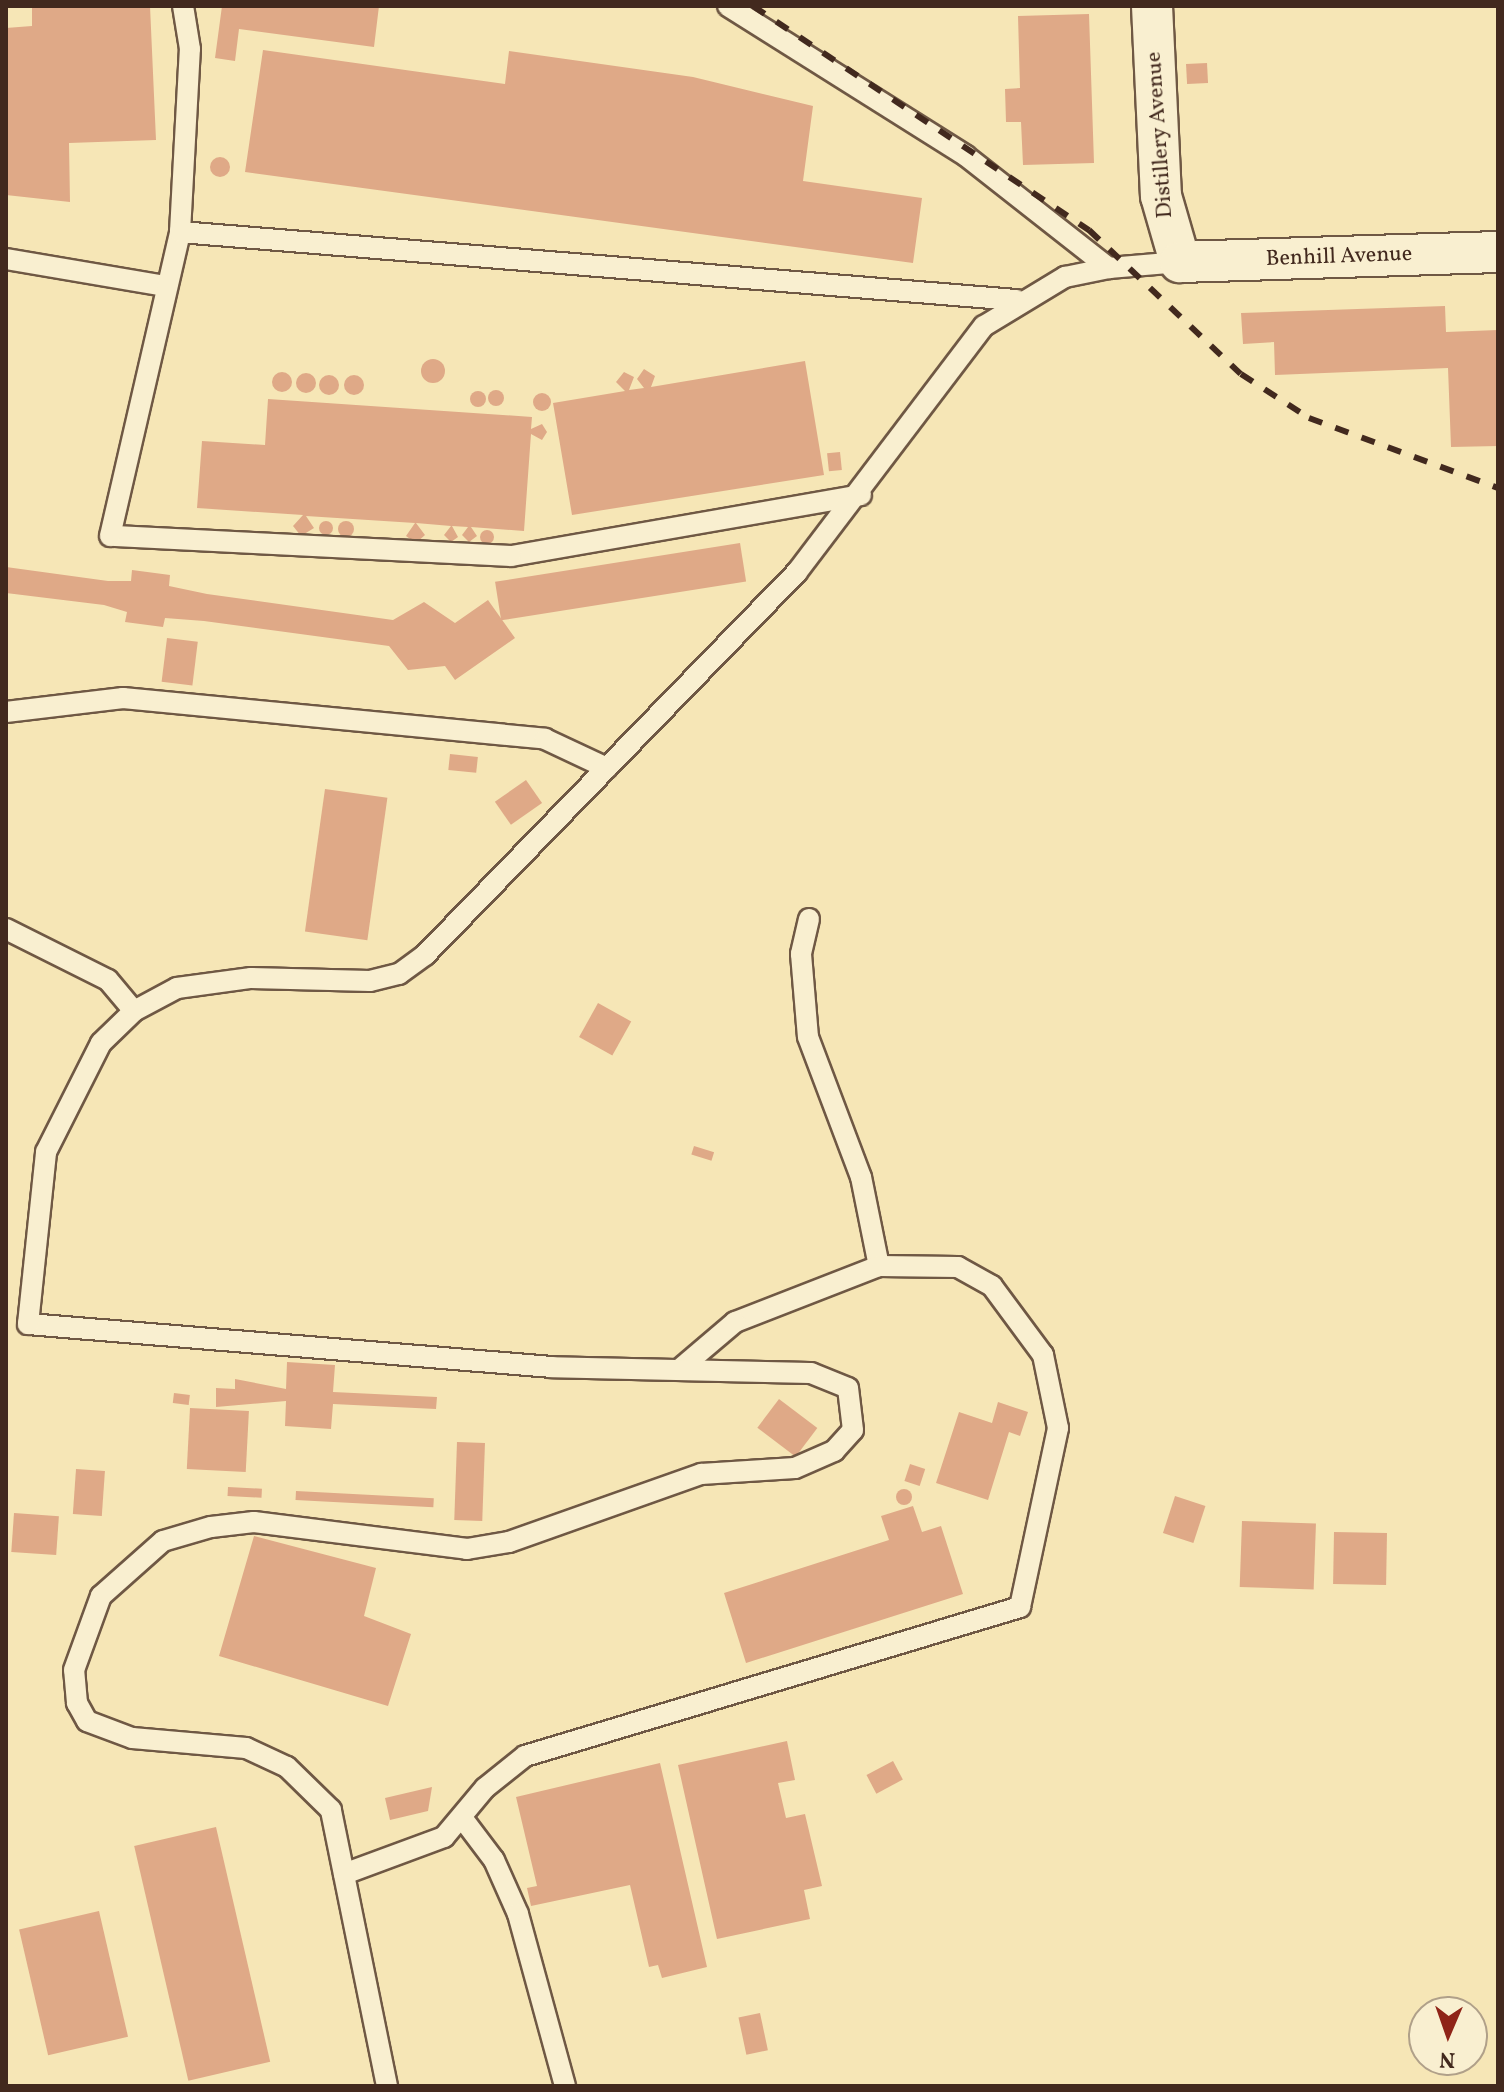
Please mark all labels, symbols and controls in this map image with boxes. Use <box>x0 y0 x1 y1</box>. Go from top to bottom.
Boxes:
street label: Distillery Avenue <box>1141 51 1179 219</box>
street label: Benhill Avenue <box>1265 241 1413 273</box>
north arrow <box>1408 1996 1488 2076</box>
text: N <box>1439 2043 1456 2074</box>

